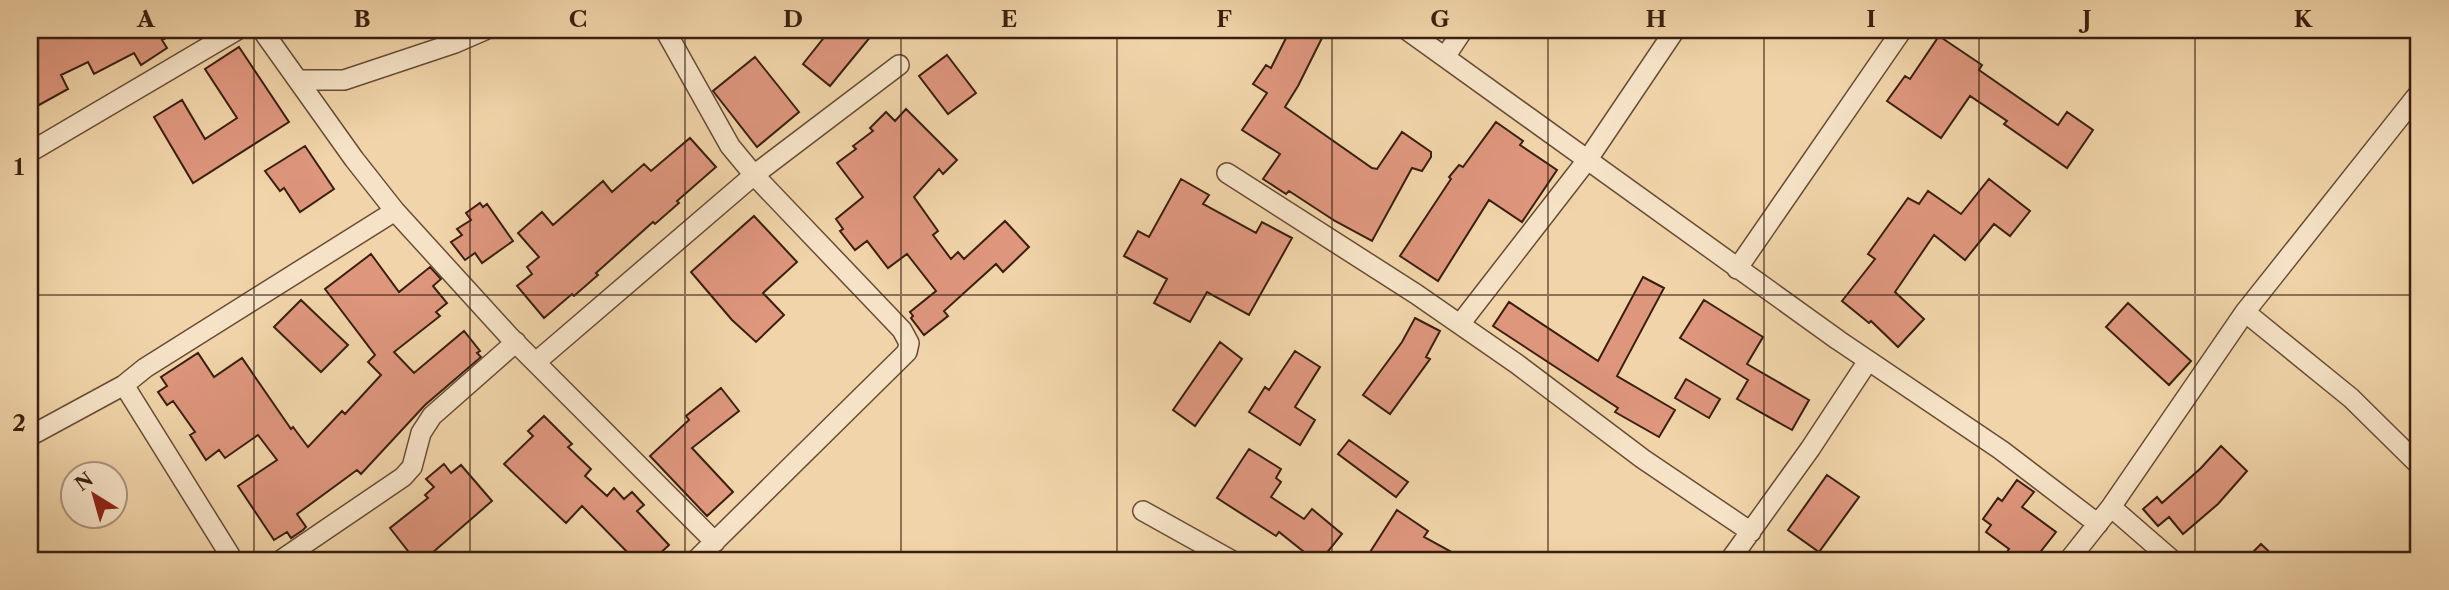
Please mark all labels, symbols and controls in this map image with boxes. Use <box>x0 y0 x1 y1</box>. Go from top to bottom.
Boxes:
text: A <box>136 5 156 33</box>
text: B <box>353 5 371 33</box>
text: C <box>569 5 587 33</box>
text: D <box>783 5 803 33</box>
text: E <box>1001 5 1017 33</box>
text: F <box>1216 5 1232 33</box>
text: G <box>1430 5 1450 33</box>
text: H <box>1646 5 1667 33</box>
text: I <box>1866 5 1876 33</box>
text: J <box>2078 5 2092 33</box>
text: K <box>2294 5 2313 33</box>
text: 1 <box>14 153 25 181</box>
text: 2 <box>12 409 26 437</box>
north arrow <box>60 461 130 530</box>
text: N <box>71 468 98 496</box>

